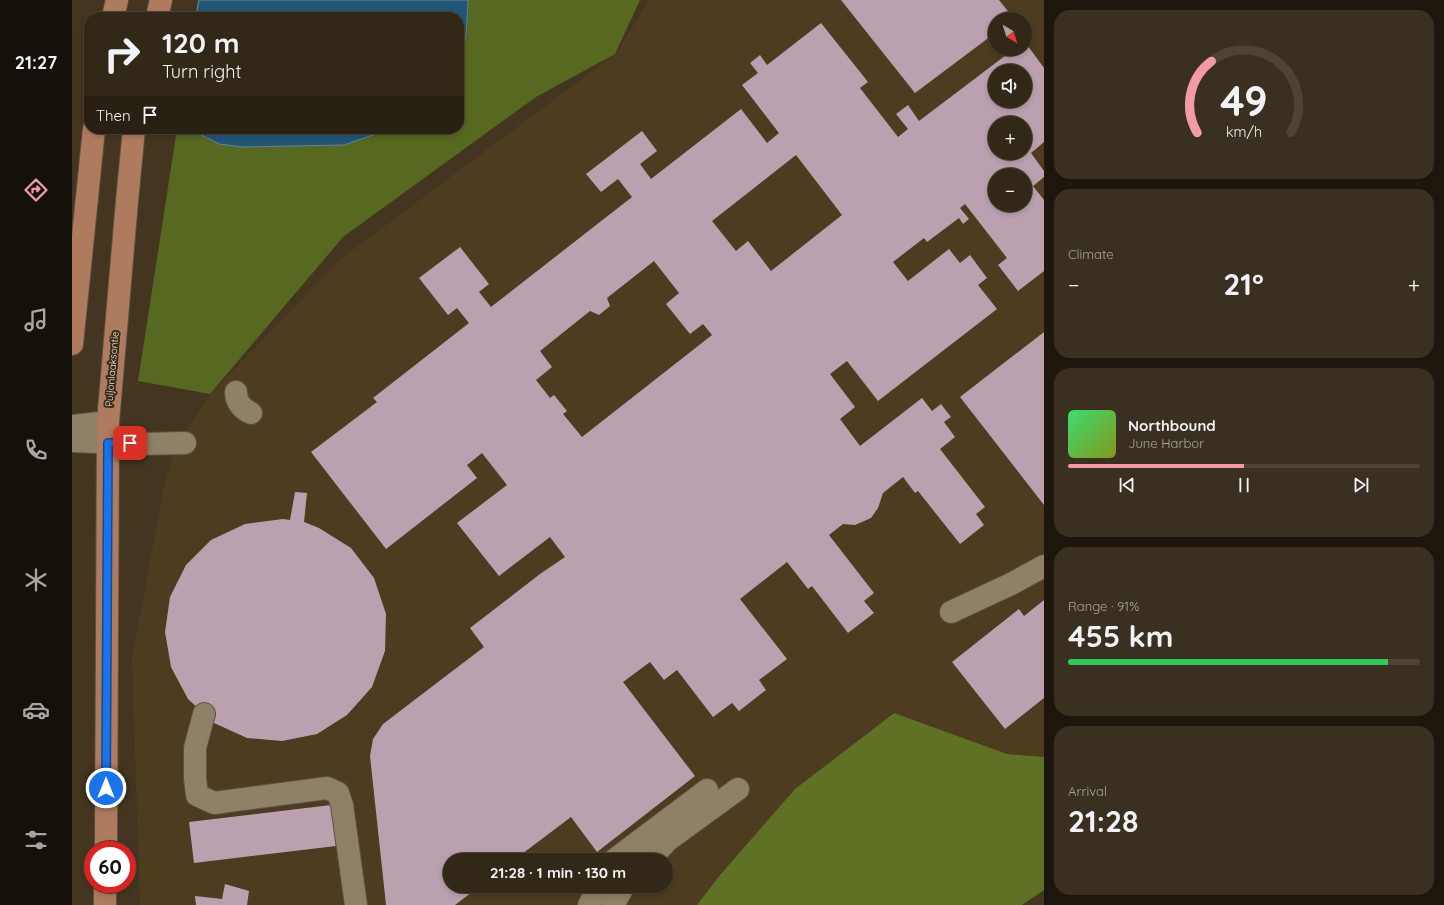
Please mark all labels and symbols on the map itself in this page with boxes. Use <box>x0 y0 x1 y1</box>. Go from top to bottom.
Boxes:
north arrow <box>988 12 1032 56</box>
street label: Puijonlaaksontie <box>102 330 122 407</box>
pin <box>113 426 147 460</box>
position arrow <box>85 767 127 809</box>
speed limit sign: 60 <box>84 841 136 893</box>

